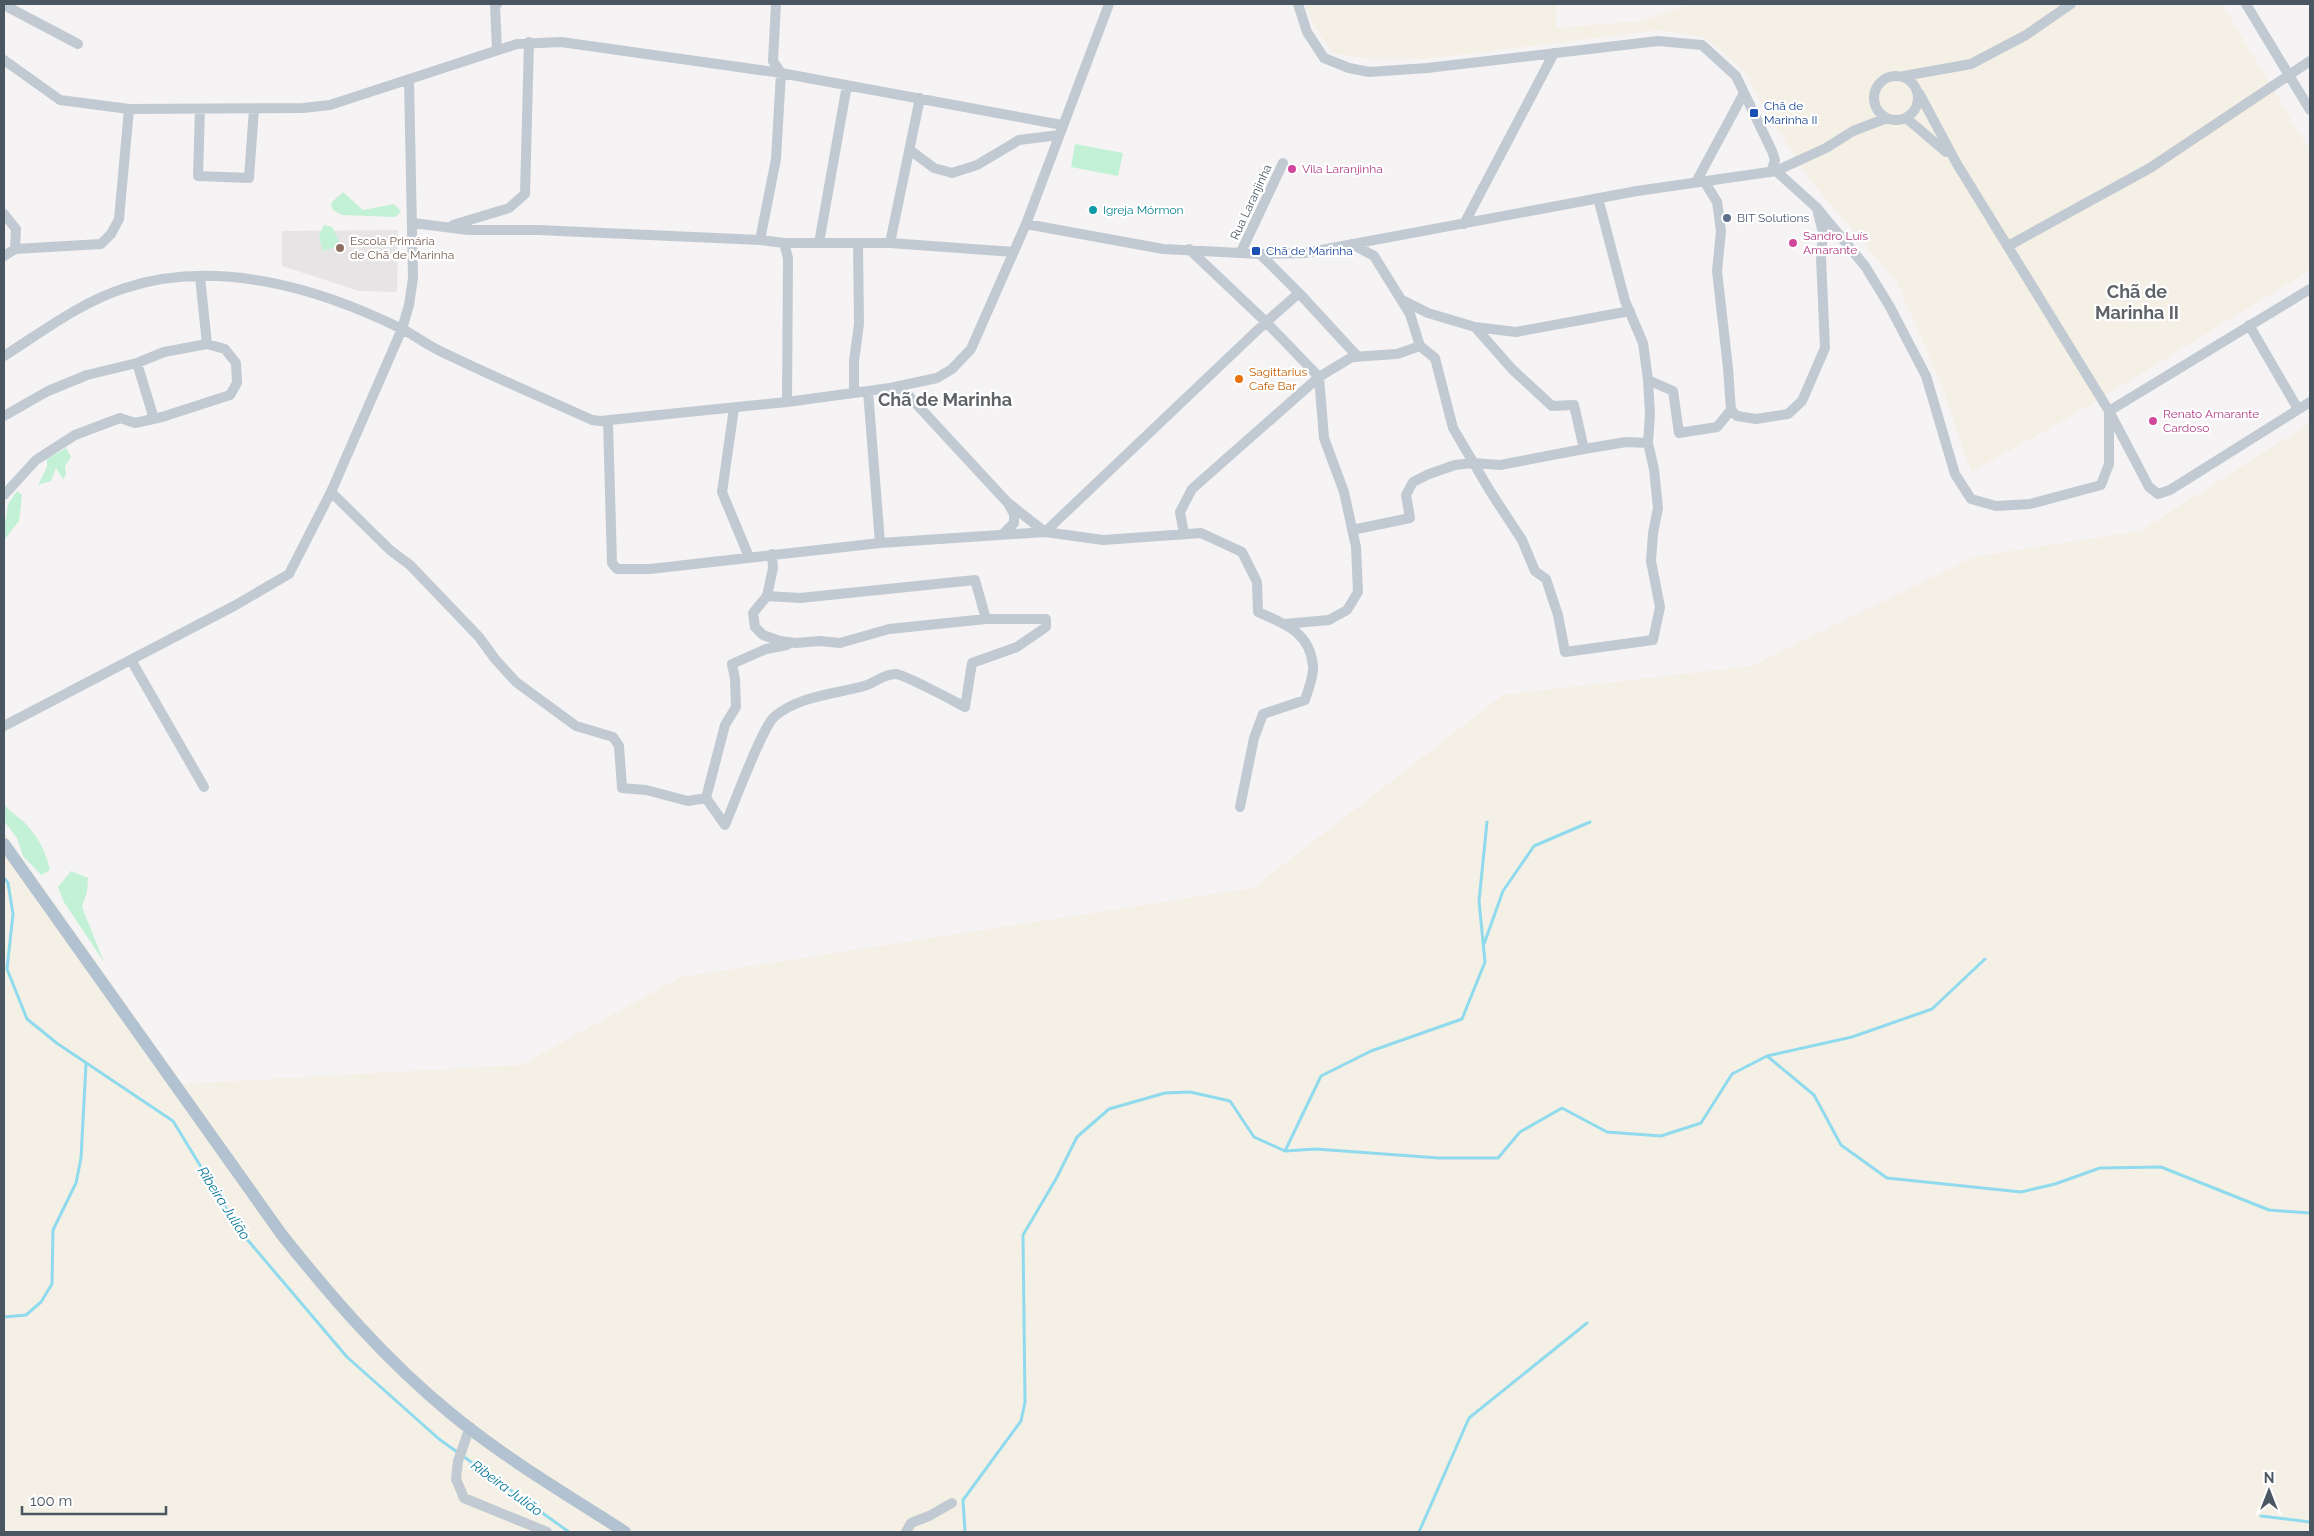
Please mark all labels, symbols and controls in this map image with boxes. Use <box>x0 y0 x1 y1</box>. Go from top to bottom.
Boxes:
place label: Chã de Marinha II <box>1764 99 1817 127</box>
marker: Chã de Marinha II <box>1748 107 1760 119</box>
street label: Rua Laranjinha <box>1227 162 1275 242</box>
place label: Vila Laranjinha <box>1302 162 1383 176</box>
marker: Vila Laranjinha <box>1286 163 1298 175</box>
place label: Igreja Mórmon <box>1103 203 1184 217</box>
marker: Igreja Mórmon <box>1087 204 1099 216</box>
place label: BIT Solutions <box>1737 211 1810 225</box>
marker: BIT Solutions <box>1721 212 1733 224</box>
place label: Sandro Luís Amarante <box>1803 229 1868 257</box>
place label: Escola Primária de Chã de Marinha <box>350 234 454 262</box>
marker: Sandro Luís Amarante <box>1787 237 1799 249</box>
marker: Escola Primária de Chã de Marinha <box>334 242 346 254</box>
place label: Chã de Marinha <box>1266 244 1353 258</box>
marker: Chã de Marinha <box>1250 245 1262 257</box>
district label: Chã de Marinha II <box>2095 281 2179 323</box>
place label: Sagittarius Cafe Bar <box>1249 365 1307 393</box>
marker: Sagittarius Cafe Bar <box>1233 373 1245 385</box>
district label: Chã de Marinha <box>878 389 1012 410</box>
place label: Renato Amarante Cardoso <box>2163 407 2259 435</box>
marker: Renato Amarante Cardoso <box>2147 415 2159 427</box>
water label: Ribeira Julião <box>194 1163 254 1243</box>
water label: Ribeira Julião <box>468 1457 546 1519</box>
north arrow <box>2244 1466 2294 1516</box>
text: N <box>2264 1470 2274 1486</box>
scale bar <box>22 1484 166 1516</box>
text: 100 m <box>30 1492 72 1510</box>

